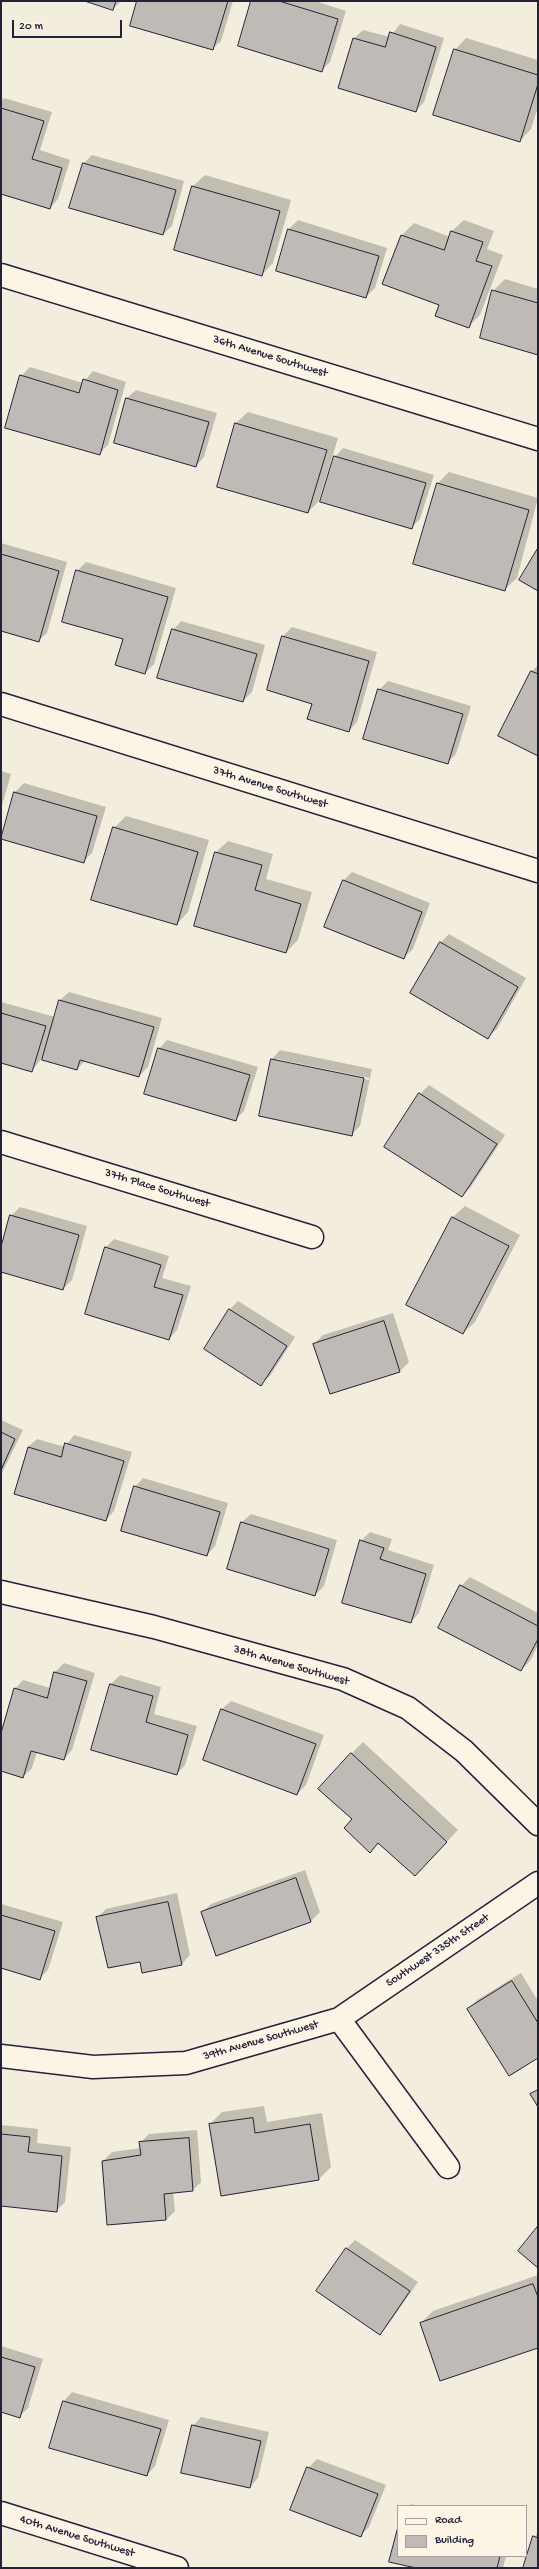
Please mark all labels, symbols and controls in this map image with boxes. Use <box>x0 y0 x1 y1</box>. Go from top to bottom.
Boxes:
scale bar <box>14 12 124 38</box>
text: 20 m <box>19 20 43 34</box>
street label: 36th Avenue Southwest <box>211 333 329 381</box>
street label: 37th Avenue Southwest <box>211 764 329 812</box>
street label: 37th Place Southwest <box>103 1166 211 1212</box>
street label: 38th Avenue Southwest <box>232 1643 350 1689</box>
street label: Southwest 335th Street <box>384 1911 492 1991</box>
street label: 39th Avenue Southwest <box>202 2018 320 2064</box>
legend <box>397 2505 527 2557</box>
street label: 40th Avenue Southwest <box>18 2513 136 2561</box>
text: Road <box>435 2514 461 2528</box>
text: Building <box>435 2534 474 2548</box>

